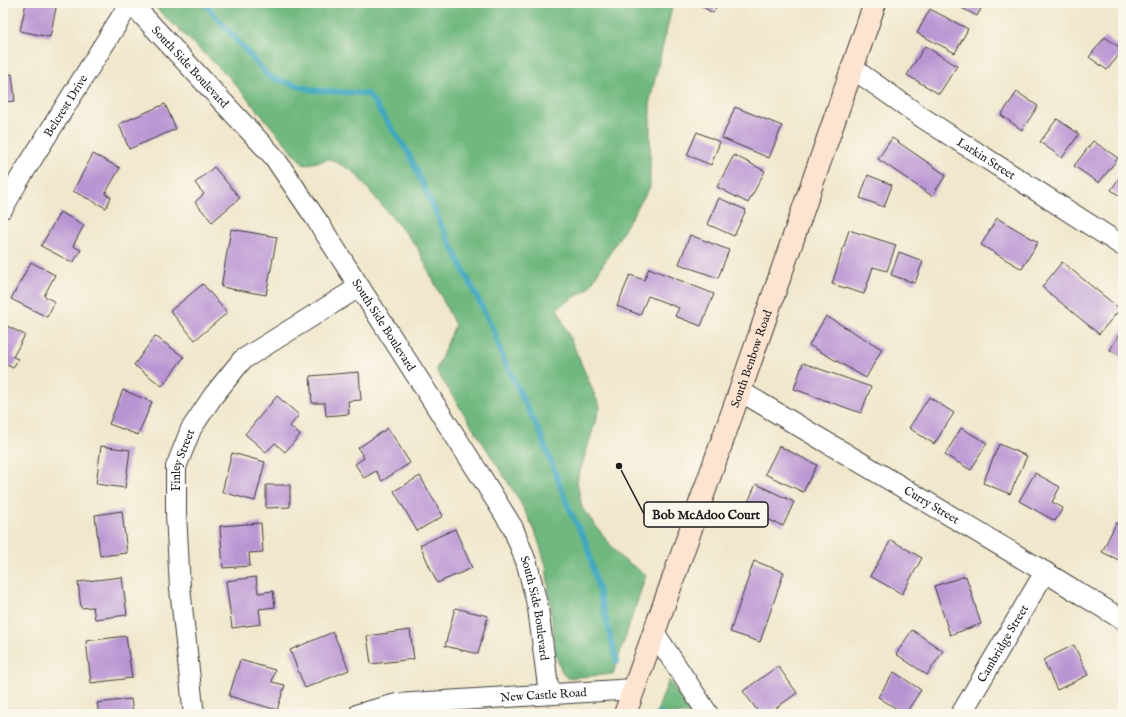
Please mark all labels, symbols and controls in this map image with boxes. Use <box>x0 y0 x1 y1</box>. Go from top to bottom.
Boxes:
street label: South Side Boulevard <box>148 23 232 112</box>
street label: Belcrest Drive <box>41 72 91 140</box>
street label: Larkin Street <box>954 135 1018 183</box>
street label: South Side Boulevard <box>349 276 419 375</box>
street label: South Benbow Road <box>728 308 776 410</box>
street label: Finley Street <box>169 427 198 491</box>
street label: Curry Street <box>901 483 962 528</box>
callout: Bob McAdoo Court <box>644 502 768 527</box>
text: Bob McAdoo Court <box>652 507 760 524</box>
street label: South Side Boulevard <box>517 554 552 662</box>
street label: Cambridge Street <box>974 602 1032 685</box>
street label: New Castle Road <box>500 685 588 705</box>

